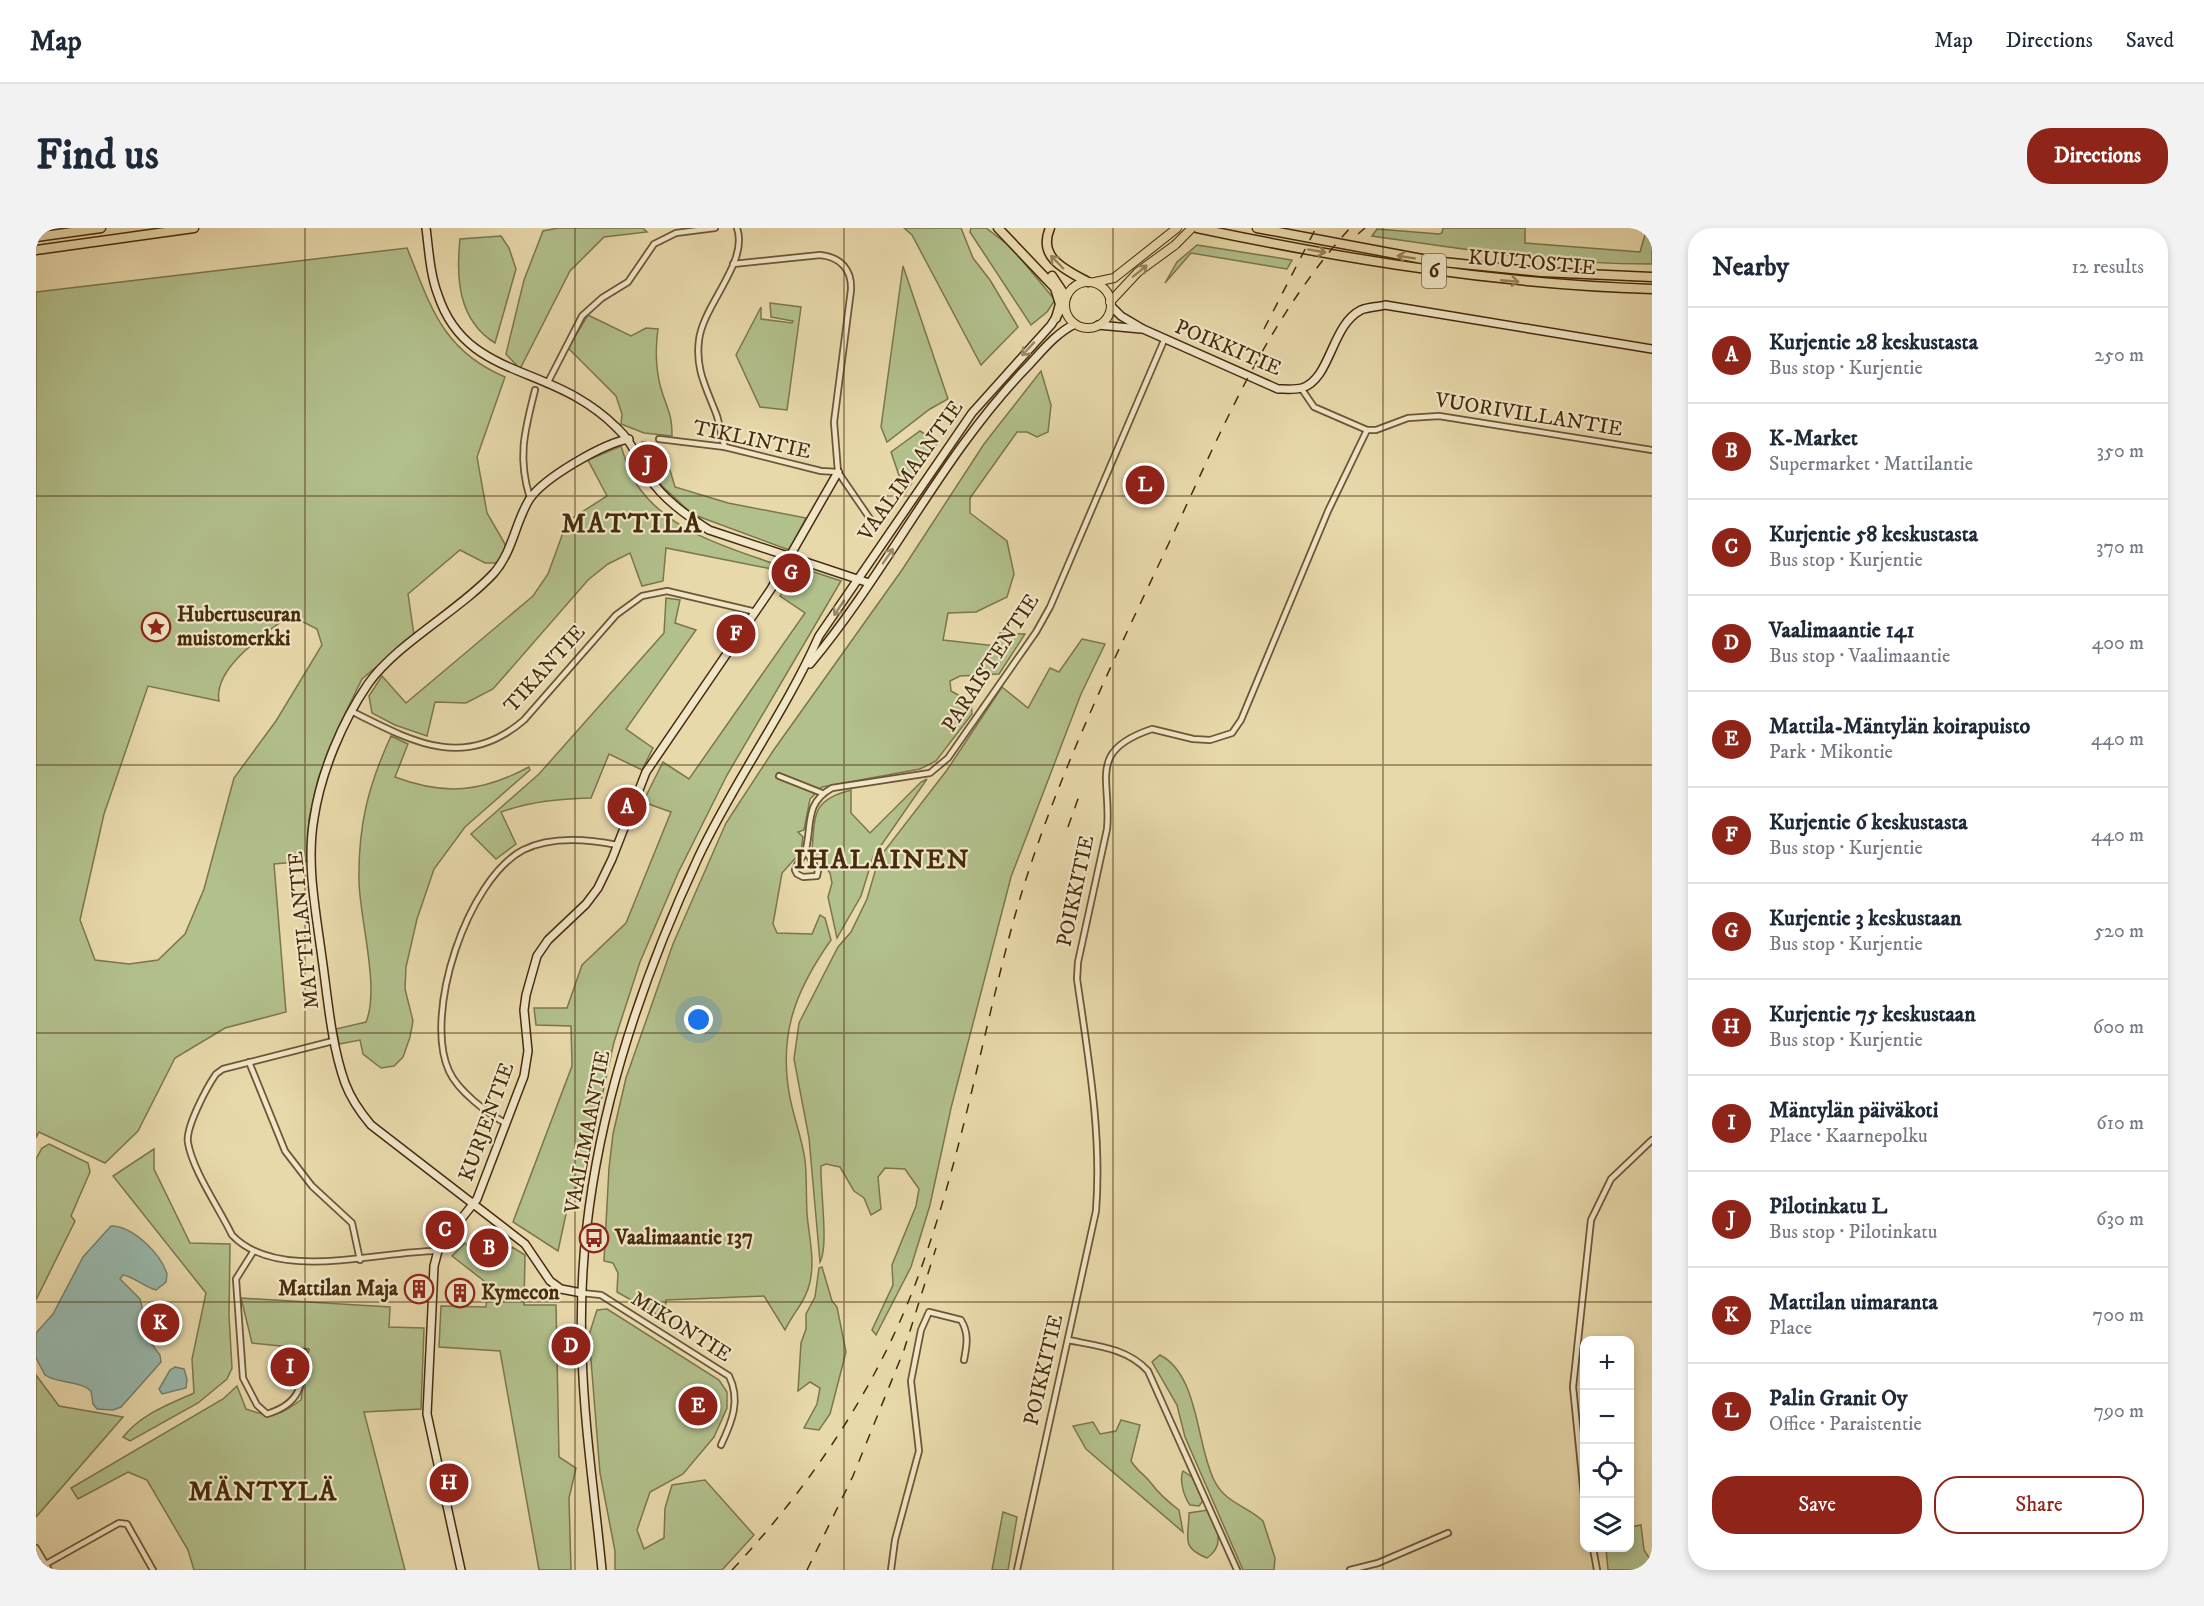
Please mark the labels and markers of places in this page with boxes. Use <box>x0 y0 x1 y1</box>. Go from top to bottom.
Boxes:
pin: J <box>628 442 668 486</box>
pin: L <box>1126 462 1164 508</box>
pin: G <box>772 550 810 596</box>
place label: Hubertuseuran muistomerkki <box>177 602 302 652</box>
place icon: Hubertuseuran muistomerkki <box>140 611 172 643</box>
pin: F <box>716 612 756 656</box>
pin: A <box>608 784 646 830</box>
pin: C <box>426 1208 464 1252</box>
bus stop icon: Vaalimaantie 137 <box>578 1222 610 1254</box>
place label: Vaalimaantie 137 <box>614 1225 753 1251</box>
pin: B <box>470 1226 508 1270</box>
building icon: Mattilan Maja <box>403 1273 435 1305</box>
place label: Mattilan Maja <box>278 1276 399 1303</box>
building icon: Kymecon <box>444 1277 476 1309</box>
place label: Kymecon <box>481 1280 561 1306</box>
pin: K <box>140 1300 180 1346</box>
pin: D <box>552 1324 590 1368</box>
pin: I <box>270 1344 310 1390</box>
pin: E <box>678 1384 718 1428</box>
pin: H <box>430 1460 468 1506</box>

